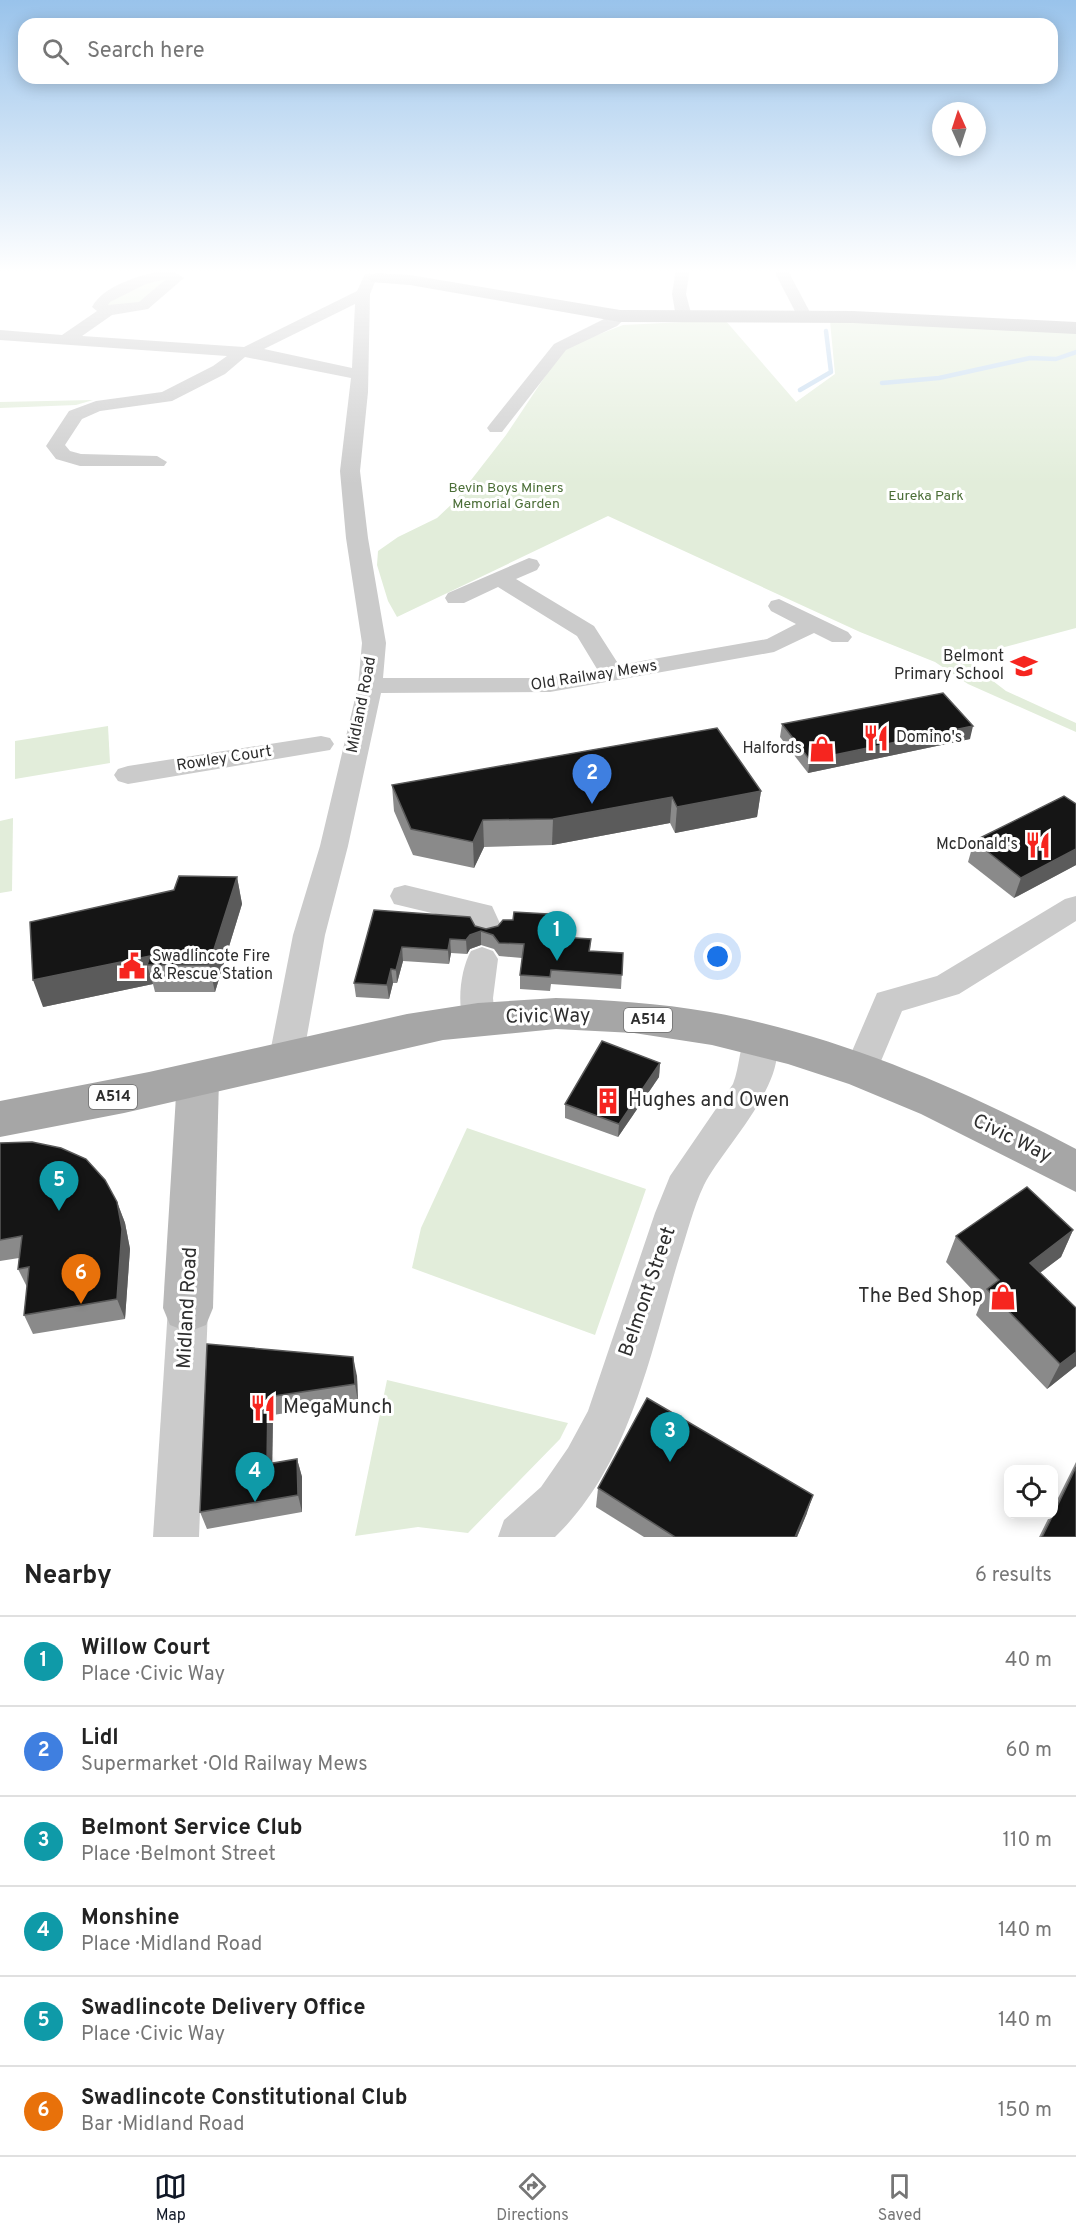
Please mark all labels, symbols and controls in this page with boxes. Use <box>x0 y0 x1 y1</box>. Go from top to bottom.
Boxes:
search box <box>18 18 1058 84</box>
icon: search <box>39 35 72 68</box>
text: Search here <box>87 38 205 65</box>
north arrow <box>932 102 986 156</box>
park label: Bevin Boys Miners Memorial Garden <box>449 480 563 513</box>
park label: Eureka Park <box>888 488 964 505</box>
place label: Belmont Primary School <box>894 647 1004 685</box>
school or university icon: Belmont Primary School <box>1009 651 1039 681</box>
street label: Midland Road <box>343 655 381 755</box>
street label: Old Railway Mews <box>529 656 659 696</box>
restaurant icon: Domino's <box>861 723 891 753</box>
place label: Domino's <box>896 728 962 748</box>
shop icon: Halfords <box>807 734 837 764</box>
place label: Halfords <box>743 739 802 759</box>
street label: Rowley Court <box>175 742 273 776</box>
pin: 2 <box>572 754 612 804</box>
restaurant icon: McDonald's <box>1023 830 1053 860</box>
place label: McDonald's <box>936 835 1018 855</box>
pin: 1 <box>538 912 576 961</box>
your location <box>703 942 732 971</box>
place label: Swadlincote Fire & Rescue Station <box>152 947 273 985</box>
public building icon: Swadlincote Fire & Rescue Station <box>117 951 147 981</box>
street label: Civic Way <box>505 1003 591 1031</box>
road number: A514 <box>624 1008 672 1032</box>
road number: A514 <box>89 1085 137 1109</box>
building icon: Hughes and Owen <box>593 1086 623 1116</box>
place label: Hughes and Owen <box>628 1088 790 1114</box>
street label: Civic Way <box>968 1109 1056 1169</box>
pin: 5 <box>40 1162 78 1211</box>
street label: Belmont Street <box>614 1224 682 1360</box>
street label: Midland Road <box>172 1246 204 1370</box>
pin: 6 <box>62 1254 100 1304</box>
shop icon: The Bed Shop <box>988 1282 1018 1312</box>
place label: The Bed Shop <box>858 1284 983 1310</box>
restaurant icon: MegaMunch <box>248 1393 278 1423</box>
place label: MegaMunch <box>283 1395 392 1421</box>
pin: 3 <box>650 1412 690 1462</box>
pin: 4 <box>236 1452 274 1502</box>
map controls <box>1004 1465 1058 1519</box>
button: locate <box>1004 1465 1058 1519</box>
text: Nearby <box>24 1560 112 1593</box>
text: 6 results <box>975 1563 1052 1589</box>
text: Willow Court <box>81 1635 210 1662</box>
text: 1 <box>40 1648 48 1674</box>
text: 40 m <box>1005 1648 1052 1674</box>
text: Place · Civic Way <box>81 1662 225 1688</box>
text: Lidl <box>81 1725 119 1752</box>
text: 2 <box>37 1738 50 1764</box>
text: 60 m <box>1006 1738 1052 1764</box>
text: Supermarket · Old Railway Mews <box>81 1752 368 1778</box>
text: Belmont Service Club <box>81 1815 303 1842</box>
text: 3 <box>38 1828 50 1854</box>
text: 110 m <box>1003 1828 1052 1854</box>
text: Place · Belmont Street <box>81 1842 276 1868</box>
text: Monshine <box>81 1905 180 1932</box>
text: 4 <box>37 1918 50 1944</box>
text: 140 m <box>998 1918 1052 1944</box>
text: Place · Midland Road <box>81 1932 262 1958</box>
text: Swadlincote Delivery Office <box>81 1995 365 2022</box>
text: 5 <box>37 2008 50 2034</box>
text: 140 m <box>998 2008 1052 2034</box>
text: Place · Civic Way <box>81 2022 225 2048</box>
text: Swadlincote Constitutional Club <box>81 2085 407 2112</box>
text: 6 <box>37 2098 50 2124</box>
text: 150 m <box>998 2098 1052 2124</box>
text: Bar · Midland Road <box>81 2112 244 2138</box>
tab: Map <box>154 2170 187 2226</box>
tab: Directions <box>496 2170 569 2226</box>
tab: Saved <box>878 2170 922 2226</box>

